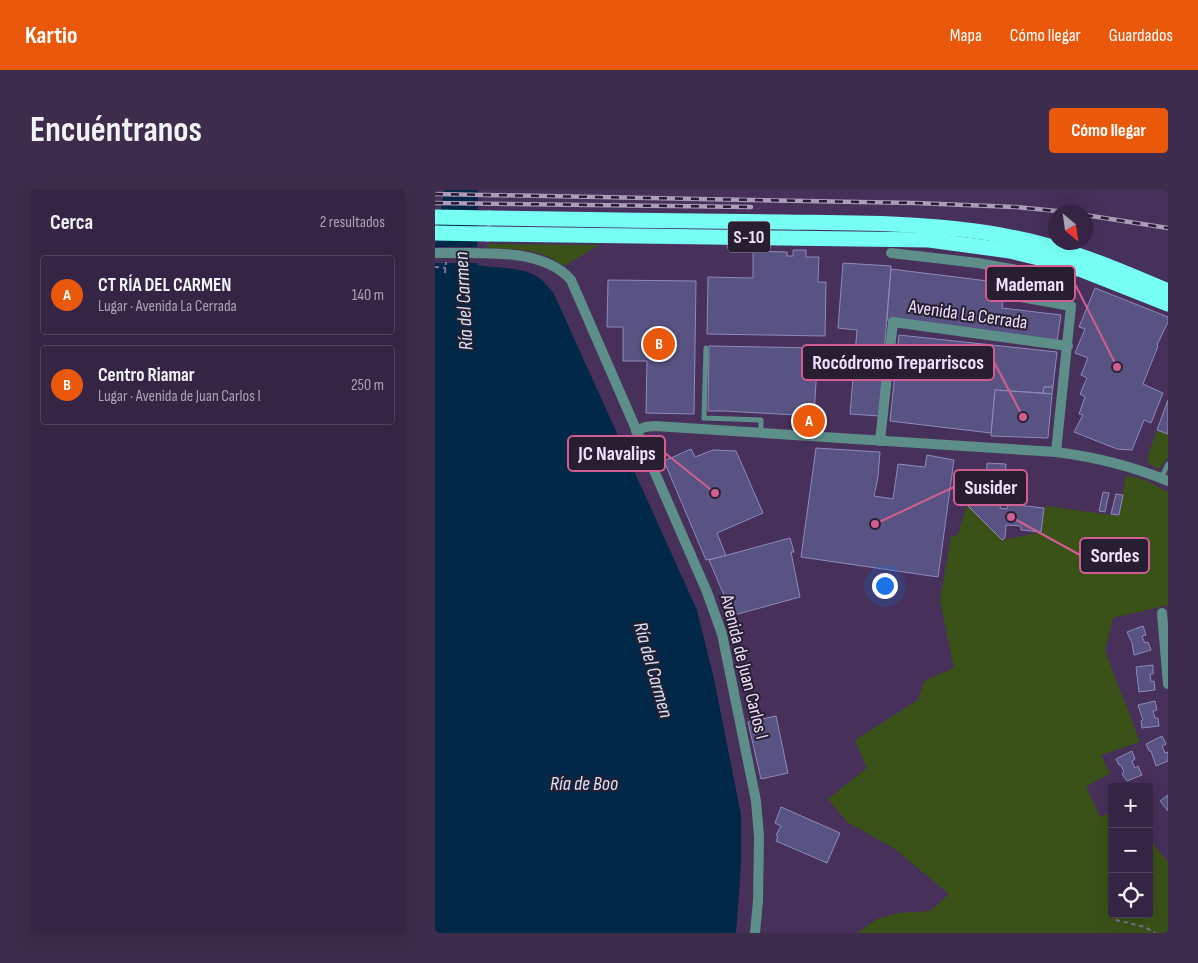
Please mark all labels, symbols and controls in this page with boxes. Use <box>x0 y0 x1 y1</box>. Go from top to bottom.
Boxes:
text: Kartio <box>25 21 77 50</box>
text: Mapa <box>950 25 982 46</box>
text: Cómo llegar <box>1010 25 1081 46</box>
text: Guardados <box>1109 25 1173 46</box>
button: Cómo llegar <box>1049 108 1168 153</box>
text: Encuéntranos <box>30 109 202 152</box>
north arrow <box>1048 205 1093 250</box>
text: Cerca <box>50 210 93 235</box>
text: 2 resultados <box>320 213 385 232</box>
road number: S-10 <box>728 222 770 252</box>
water label: Ría del Carmen <box>449 251 479 351</box>
callout: Mademan <box>986 266 1075 301</box>
text: Mademan <box>996 273 1064 297</box>
text: CT RÍA DEL CARMEN <box>98 274 231 297</box>
text: A <box>63 286 71 305</box>
text: 140 m <box>352 286 384 305</box>
street label: Avenida La Cerrada <box>906 295 1029 335</box>
text: Lugar · Avenida La Cerrada <box>98 297 237 316</box>
pin: B <box>643 325 675 363</box>
callout: Rocódromo Treparriscos <box>802 345 994 380</box>
text: Rocódromo Treparriscos <box>812 351 984 375</box>
text: Centro Riamar <box>98 364 195 387</box>
text: B <box>63 376 71 395</box>
text: 250 m <box>351 376 384 395</box>
text: Lugar · Avenida de Juan Carlos I <box>98 387 261 406</box>
pin: A <box>793 402 825 440</box>
callout: JC Navalips <box>568 436 665 471</box>
text: JC Navalips <box>577 442 656 466</box>
callout: Susider <box>954 470 1027 505</box>
text: Susider <box>965 476 1017 500</box>
callout: Sordes <box>1080 538 1149 573</box>
text: Sordes <box>1091 544 1140 568</box>
your location <box>872 573 898 599</box>
street label: Avenida de Juan Carlos I <box>715 591 773 742</box>
water label: Ría del Carmen <box>628 619 678 721</box>
water label: Ría de Boo <box>550 772 618 796</box>
map controls <box>1108 783 1153 918</box>
button: + <box>1108 783 1153 828</box>
button: − <box>1108 828 1153 873</box>
button: locate <box>1108 873 1153 918</box>

